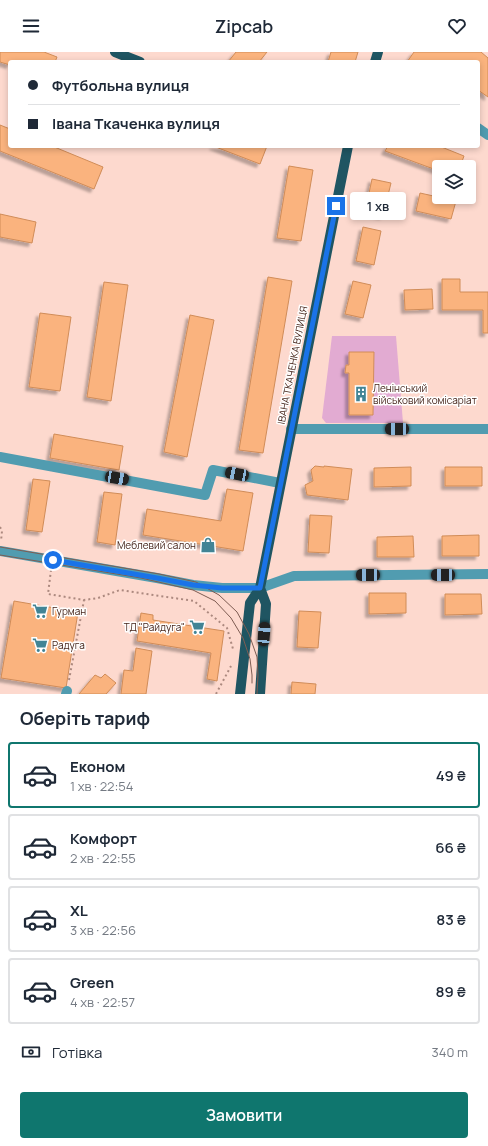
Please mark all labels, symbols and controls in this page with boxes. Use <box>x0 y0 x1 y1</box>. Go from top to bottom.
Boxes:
text: Zipcab <box>215 14 273 38</box>
icon: menu <box>20 15 42 37</box>
icon: heart <box>446 15 468 37</box>
text: Футбольна вулиця <box>52 75 189 96</box>
text: Івана Ткаченка вулиця <box>52 113 220 134</box>
map controls <box>432 160 476 204</box>
button: layers <box>432 160 476 204</box>
callout: 1 хв <box>350 192 406 220</box>
route end <box>327 197 345 215</box>
text: 1 хв <box>367 197 389 215</box>
street label: ІВАНА ТКАЧЕНКА ВУЛИЦЯ <box>274 305 310 425</box>
place label: Ленінський військовий комісаріат <box>373 381 477 407</box>
building icon: Ленінський військовий комісаріат <box>352 385 370 403</box>
car <box>385 423 409 435</box>
car <box>224 466 250 482</box>
car <box>104 470 130 486</box>
shop icon: Меблевий салон <box>199 536 217 554</box>
place label: Меблевий салон <box>117 538 196 552</box>
route start <box>44 551 62 569</box>
car <box>356 569 380 581</box>
car <box>431 569 455 581</box>
supermarket icon: Гурман <box>31 602 49 620</box>
place label: Гурман <box>52 604 86 618</box>
supermarket icon: ТД "Райдуга" <box>188 618 206 636</box>
place label: ТД "Райдуга" <box>124 620 185 634</box>
car <box>257 622 271 646</box>
supermarket icon: Радуга <box>31 636 49 654</box>
place label: Радуга <box>52 638 85 652</box>
text: Оберіть тариф <box>20 706 150 730</box>
text: Економ <box>70 756 125 777</box>
icon: car <box>22 757 58 793</box>
text: 49 ₴ <box>436 765 466 786</box>
text: 1 хв · 22:54 <box>70 777 134 795</box>
text: Комфорт <box>70 828 137 849</box>
icon: car <box>22 829 58 865</box>
text: 66 ₴ <box>435 837 466 858</box>
text: 2 хв · 22:55 <box>70 849 136 867</box>
text: XL <box>70 900 88 921</box>
icon: car <box>22 901 58 937</box>
text: 83 ₴ <box>436 909 466 930</box>
text: 3 хв · 22:56 <box>70 921 136 939</box>
text: Green <box>70 972 114 993</box>
icon: car <box>22 973 58 1009</box>
text: 89 ₴ <box>435 981 466 1002</box>
text: 4 хв · 22:57 <box>70 993 135 1011</box>
icon: cash <box>20 1041 42 1063</box>
text: Готівка <box>52 1042 102 1063</box>
text: 340 m <box>432 1043 468 1061</box>
button: Замовити <box>20 1092 468 1138</box>

